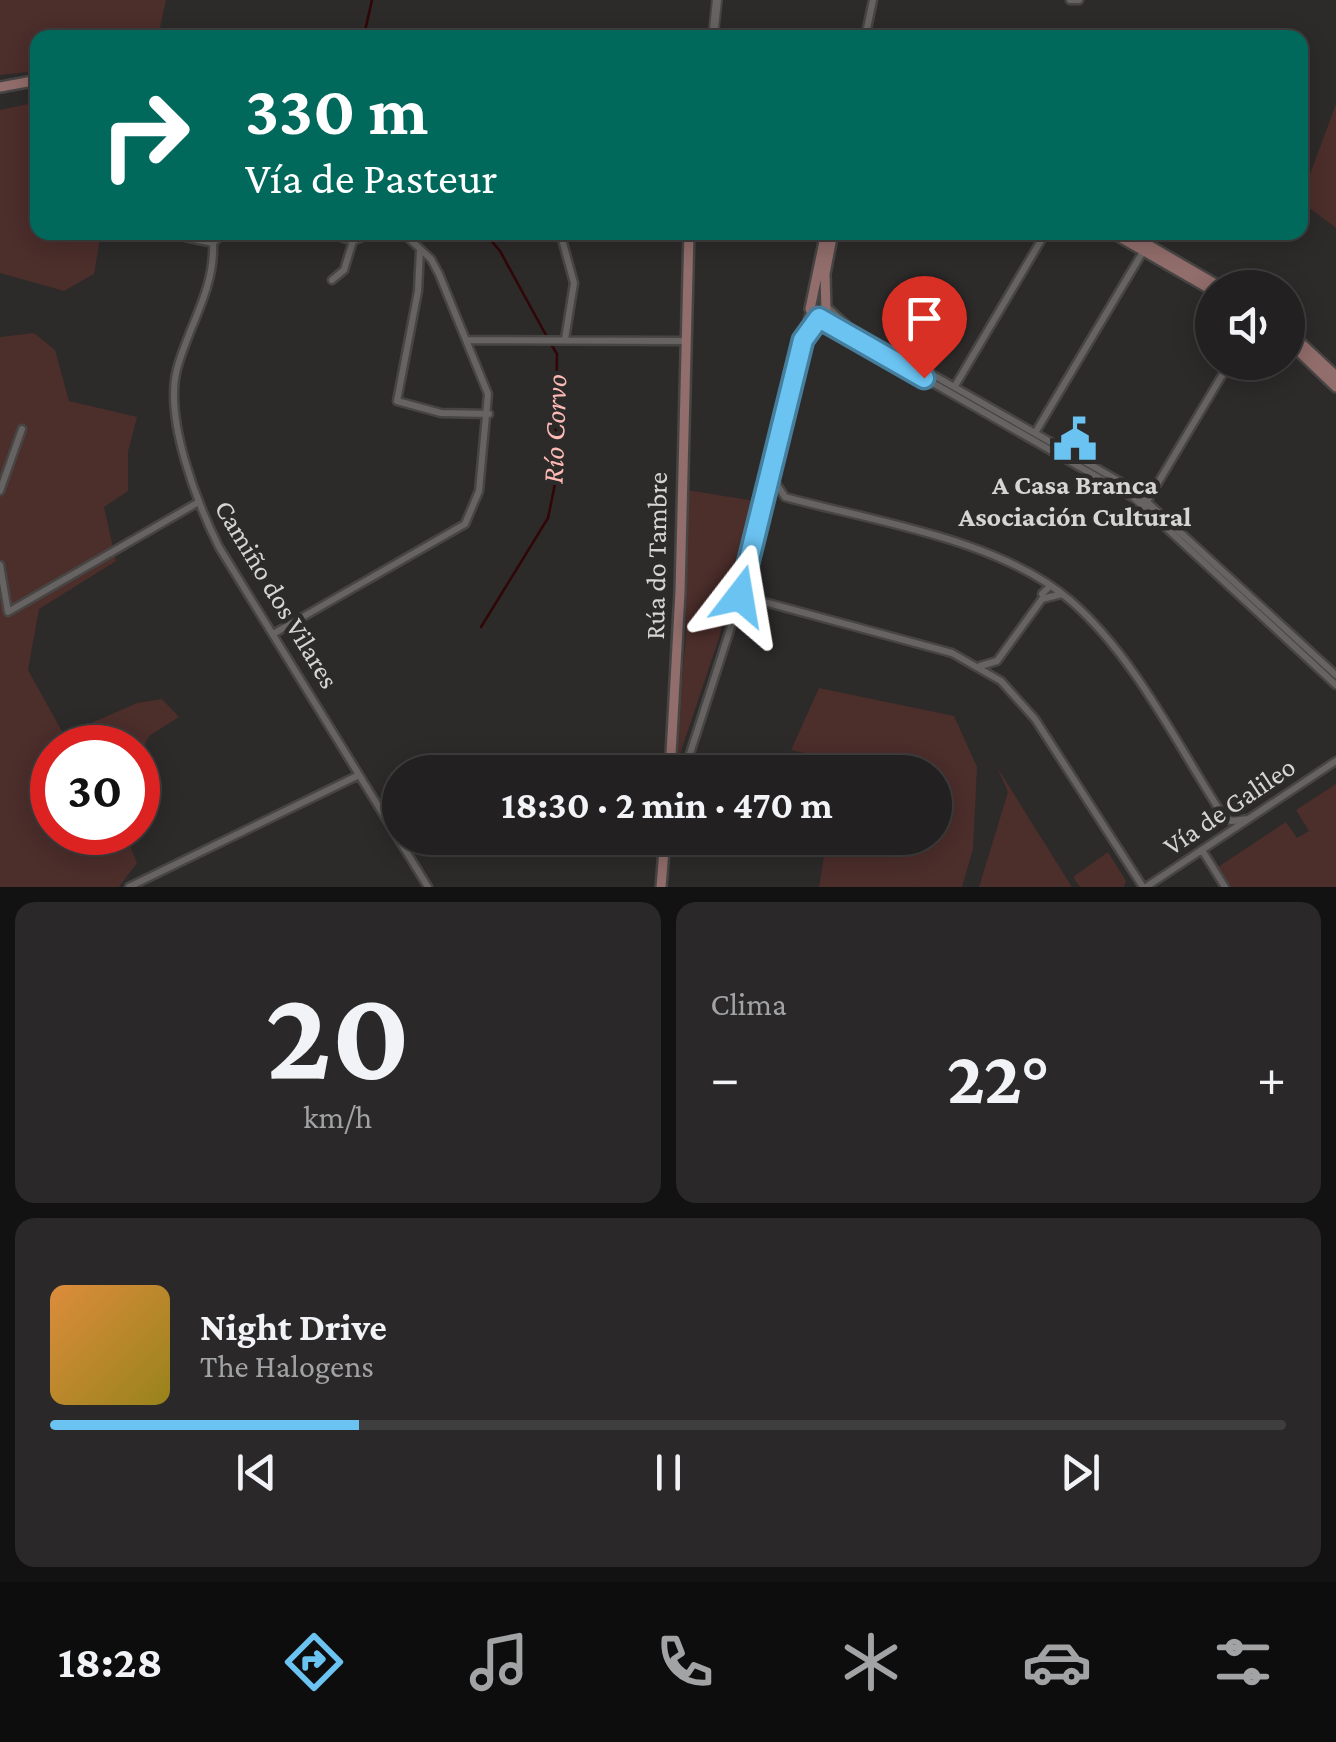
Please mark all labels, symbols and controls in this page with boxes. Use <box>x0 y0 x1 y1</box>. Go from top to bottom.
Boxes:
icon: right <box>80 70 210 200</box>
text: 330 m <box>245 71 428 149</box>
text: Vía de Pasteur <box>245 153 498 203</box>
map controls <box>1195 270 1305 380</box>
button: sound <box>1195 270 1305 380</box>
pin <box>882 276 967 379</box>
icon: arrive <box>897 291 952 346</box>
water label: Río Corvo <box>536 374 572 484</box>
public building icon: A Casa Branca Asociación Cultural <box>1051 415 1099 463</box>
place label: A Casa Branca Asociación Cultural <box>958 469 1192 532</box>
street label: Rúa do Tambre <box>639 472 673 640</box>
street label: Camiño dos Vilares <box>209 494 345 694</box>
position arrow <box>688 544 792 648</box>
speed limit sign: 30 <box>30 725 160 855</box>
street label: Vía de Galileo <box>1157 751 1301 861</box>
text: 18:30 · 2 min · 470 m <box>501 784 833 826</box>
text: 20 <box>265 961 410 1106</box>
text: Clima <box>711 986 787 1022</box>
text: 22° <box>947 1036 1050 1119</box>
text: − <box>711 1047 740 1108</box>
text: + <box>1257 1047 1286 1108</box>
text: km/h <box>303 1099 372 1135</box>
text: Night Drive <box>200 1306 387 1348</box>
text: The Halogens <box>200 1348 374 1384</box>
icon: previous <box>229 1445 284 1500</box>
icon: pause <box>641 1445 696 1500</box>
icon: next <box>1053 1445 1108 1500</box>
icon: directions <box>279 1627 349 1697</box>
icon: music <box>464 1627 534 1697</box>
icon: phone <box>650 1627 720 1697</box>
icon: climate <box>836 1627 906 1697</box>
icon: car <box>1022 1627 1092 1697</box>
icon: filters <box>1208 1627 1278 1697</box>
text: 18:28 <box>58 1637 163 1687</box>

